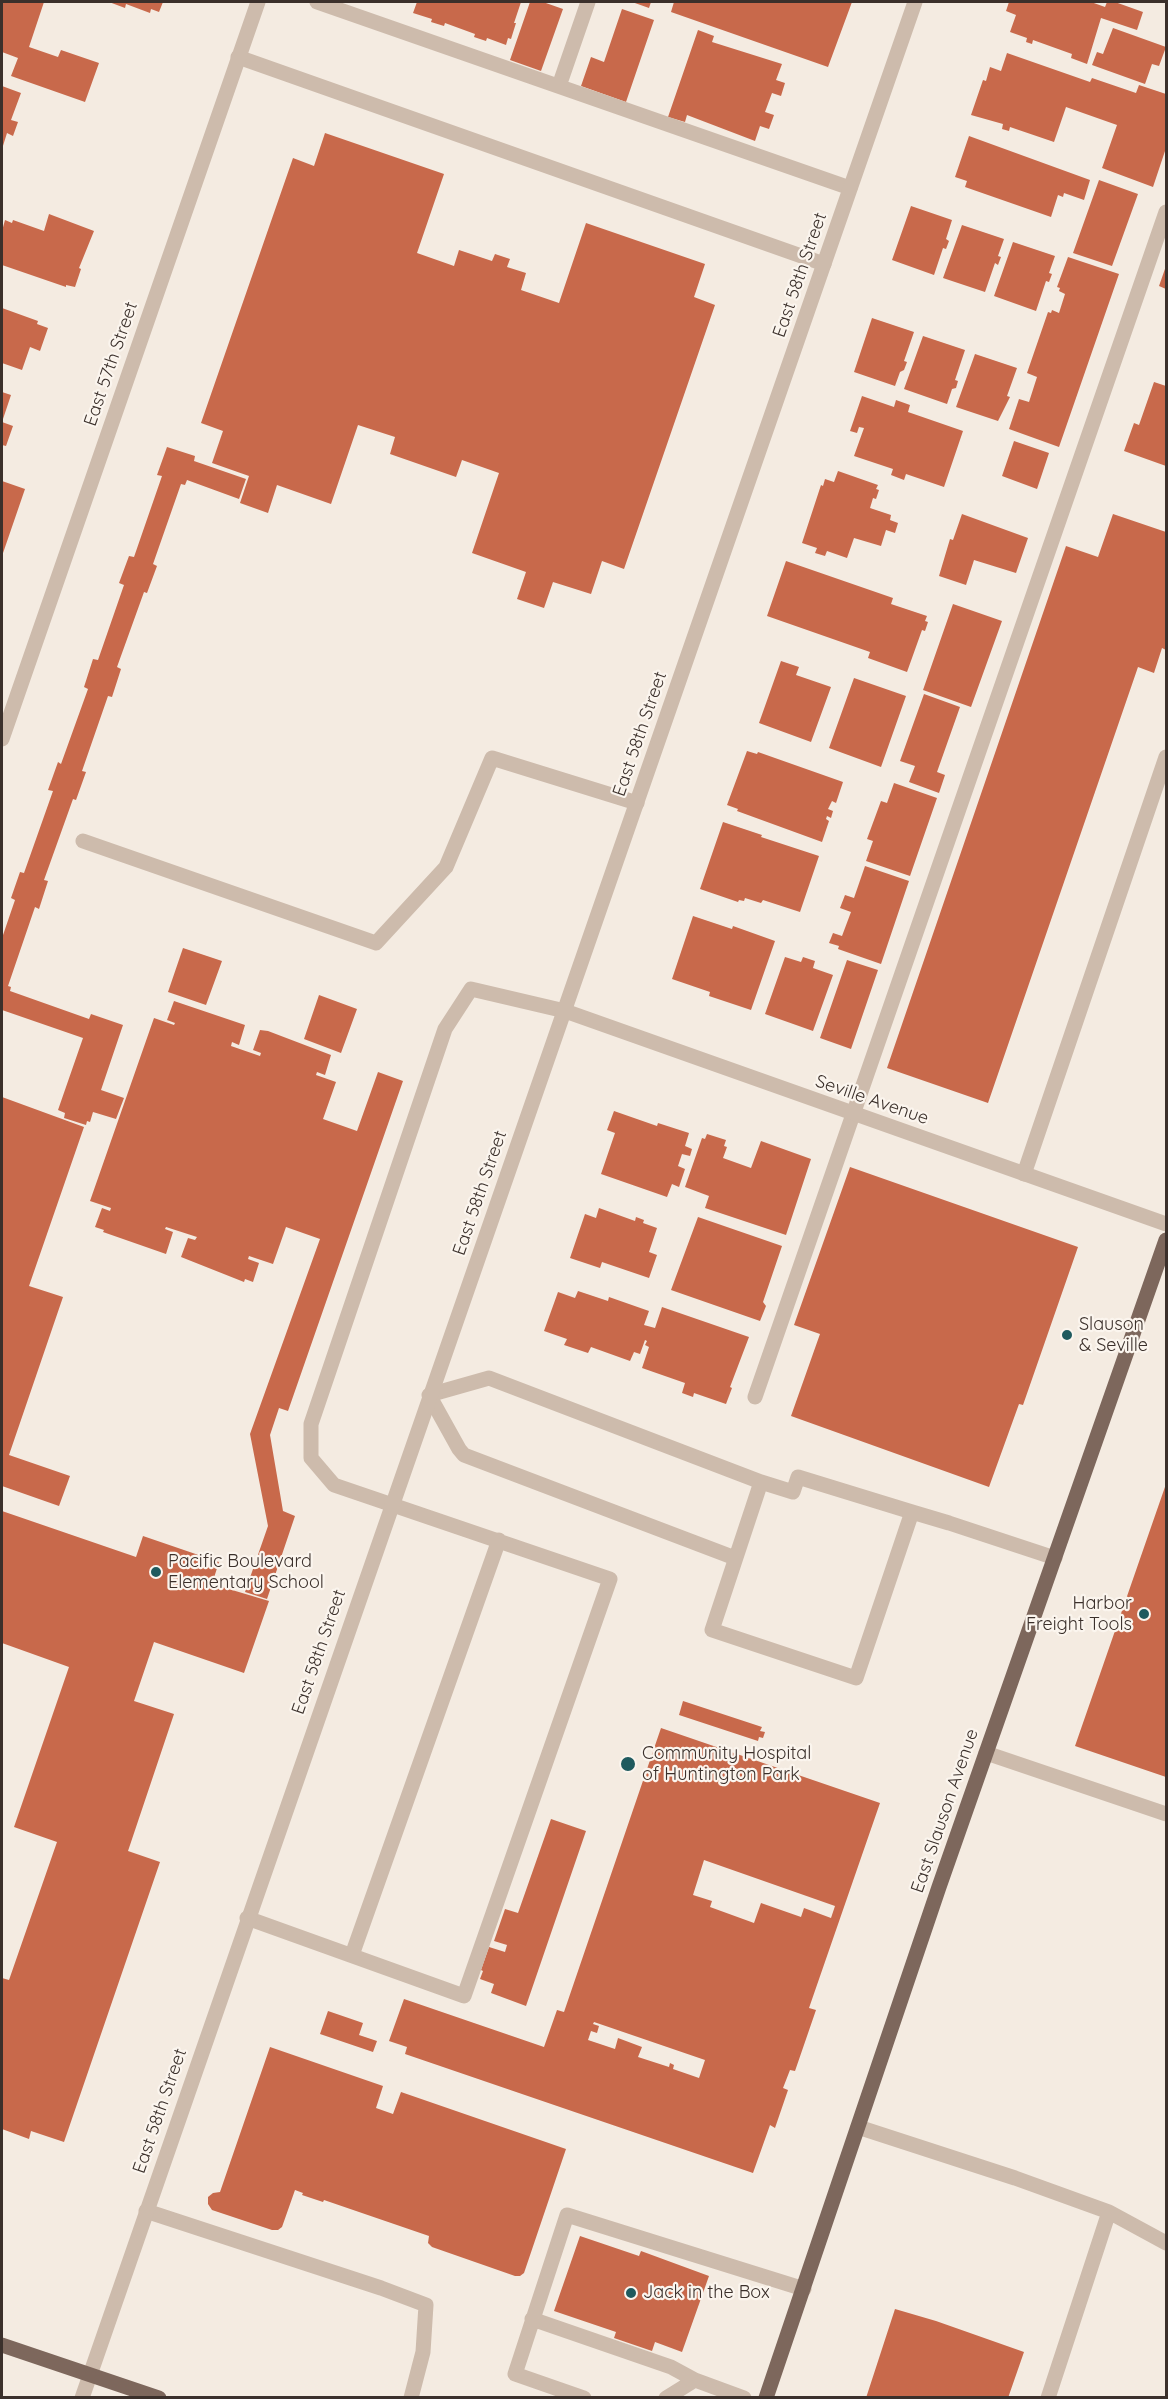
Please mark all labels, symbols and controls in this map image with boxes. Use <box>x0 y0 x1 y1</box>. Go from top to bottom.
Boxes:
street label: East 58th Street <box>769 210 831 340</box>
street label: East 57th Street <box>80 299 142 429</box>
street label: East 58th Street <box>609 669 671 799</box>
street label: Seville Avenue <box>813 1071 931 1129</box>
street label: East 58th Street <box>449 1128 511 1258</box>
place label: Slauson & Seville <box>1079 1314 1148 1356</box>
marker: Slauson & Seville <box>1060 1328 1074 1342</box>
place label: Pacific Boulevard Elementary School <box>168 1551 324 1594</box>
marker: Pacific Boulevard Elementary School <box>149 1565 163 1579</box>
street label: East 58th Street <box>288 1587 350 1717</box>
place label: Harbor Freight Tools <box>1026 1593 1132 1636</box>
marker: Harbor Freight Tools <box>1137 1607 1151 1621</box>
street label: East Slauson Avenue <box>907 1726 983 1896</box>
place label: Community Hospital of Huntington Park <box>642 1743 811 1786</box>
marker: Community Hospital of Huntington Park <box>619 1755 637 1773</box>
street label: East 58th Street <box>129 2046 191 2176</box>
place label: Jack in the Box <box>643 2282 770 2304</box>
marker: Jack in the Box <box>624 2286 638 2300</box>

